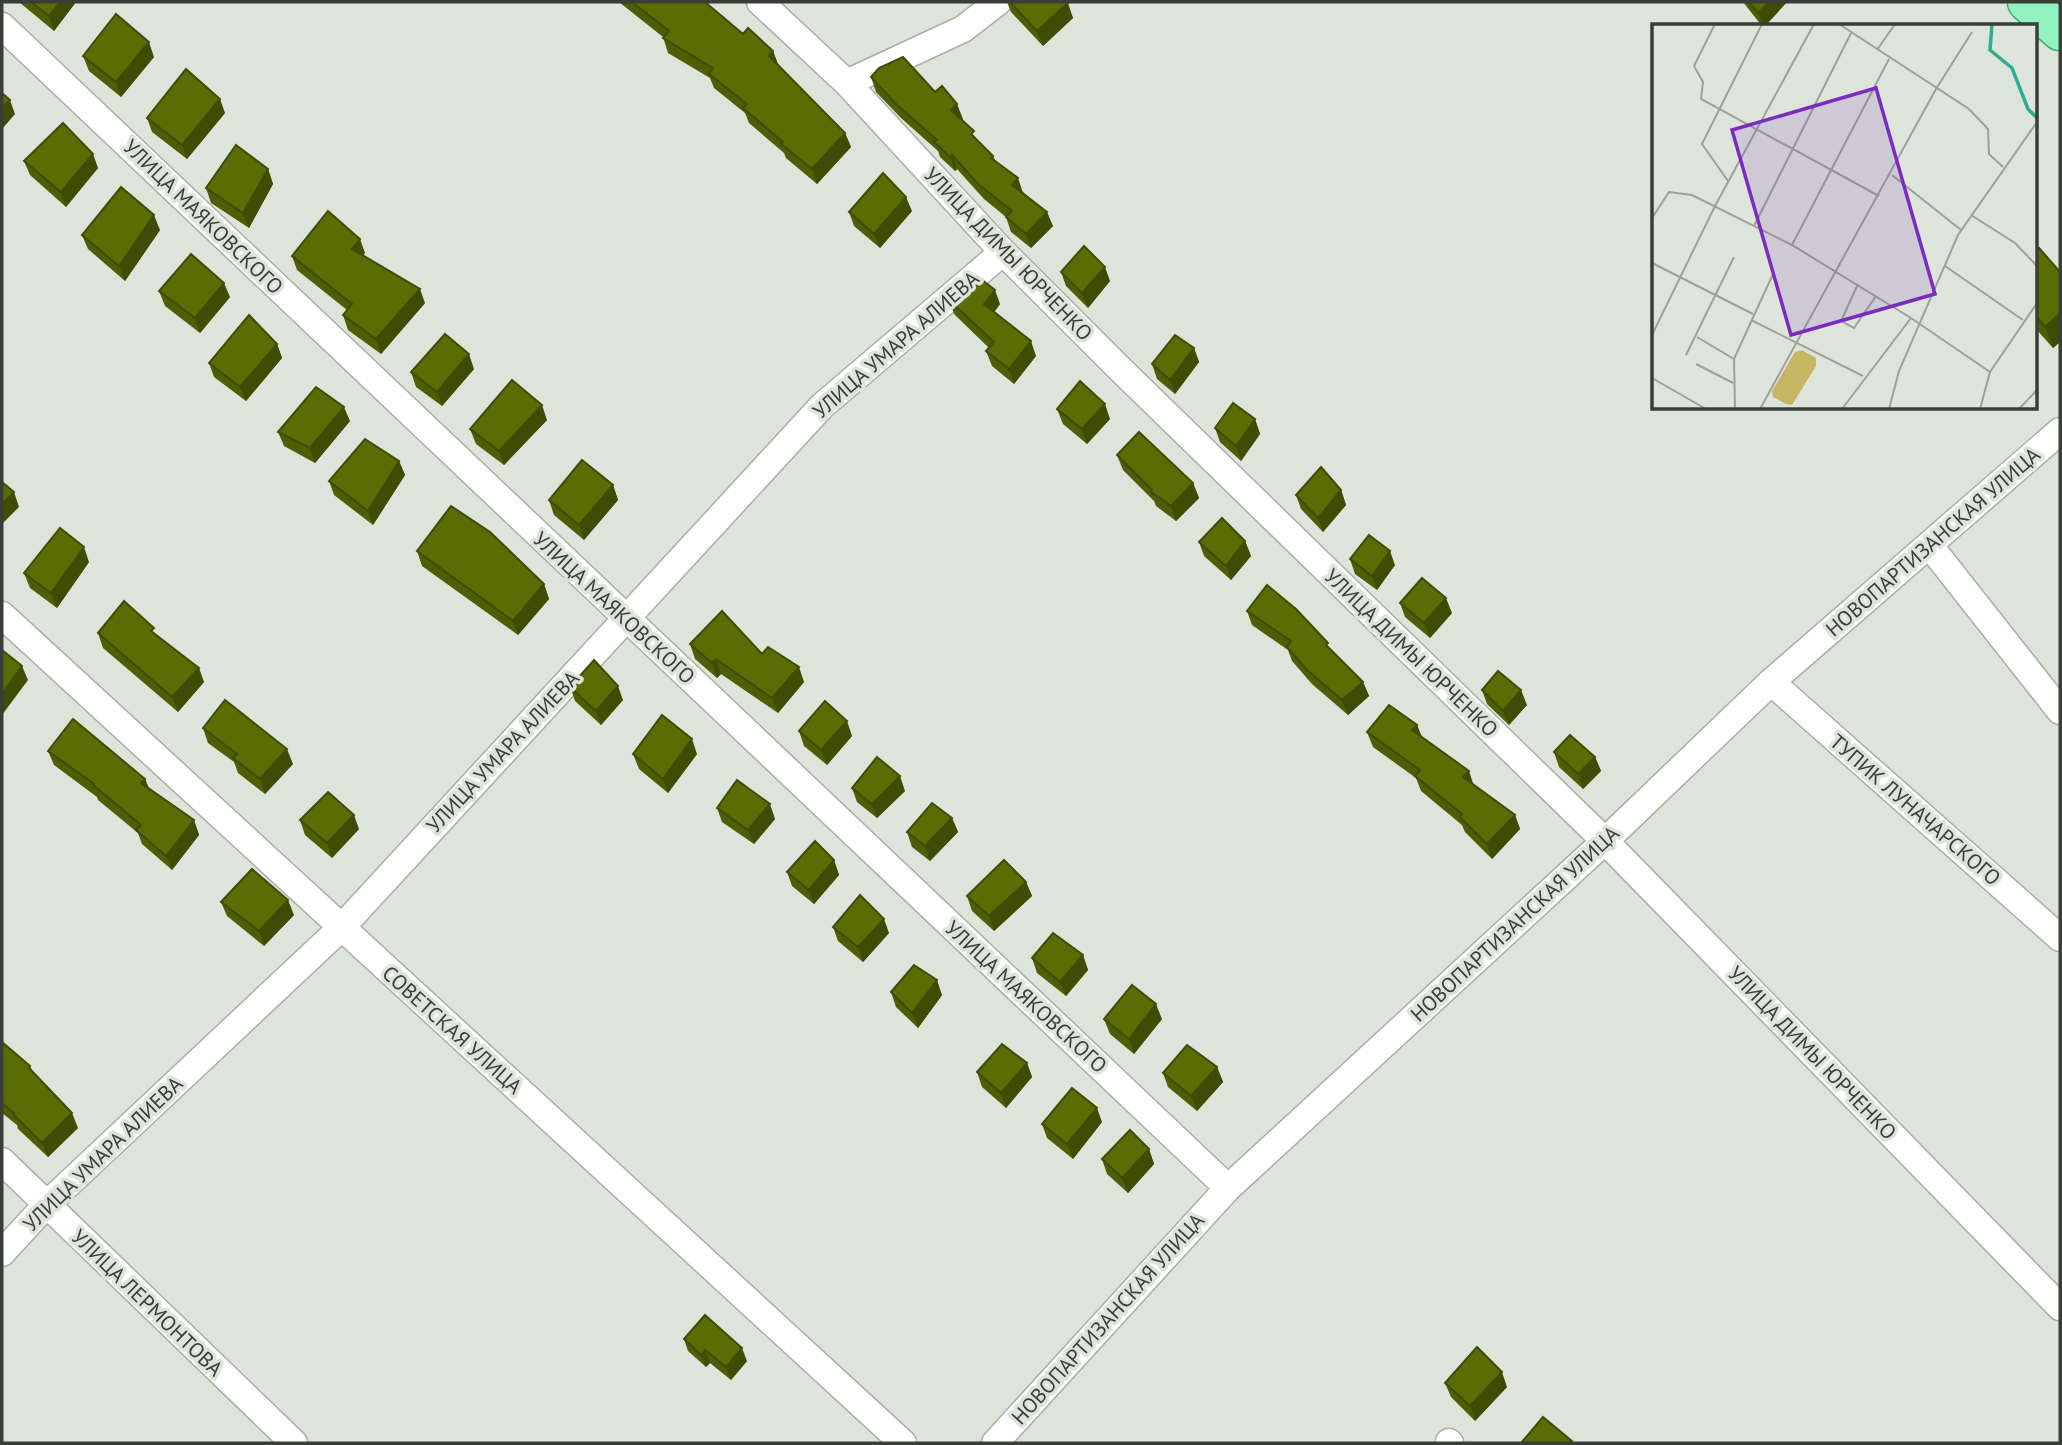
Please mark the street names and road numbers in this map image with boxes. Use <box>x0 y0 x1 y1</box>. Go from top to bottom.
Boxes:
street label: УЛИЦА МАЯКОВСКОГО <box>118 133 289 300</box>
street label: УЛИЦА ДИМЫ ЮРЧЕНКО <box>918 161 1098 346</box>
street label: УЛИЦА УМАРА АЛИЕВА <box>807 264 985 424</box>
street label: НОВОПАРТИЗАНСКАЯ УЛИЦА <box>1820 441 2046 642</box>
street label: УЛИЦА МАЯКОВСКОГО <box>528 526 701 690</box>
street label: УЛИЦА ДИМЫ ЮРЧЕНКО <box>1319 563 1504 743</box>
street label: УЛИЦА УМАРА АЛИЕВА <box>421 664 585 838</box>
street label: ТУПИК ЛУНАЧАРСКОГО <box>1824 728 2006 891</box>
street label: НОВОПАРТИЗАНСКАЯ УЛИЦА <box>1405 819 1625 1027</box>
street label: УЛИЦА МАЯКОВСКОГО <box>940 915 1113 1079</box>
street label: СОВЕТСКАЯ УЛИЦА <box>377 960 528 1100</box>
street label: УЛИЦА ДИМЫ ЮРЧЕНКО <box>1722 960 1902 1145</box>
street label: УЛИЦА УМАРА АЛИЕВА <box>17 1070 189 1237</box>
street label: НОВОПАРТИЗАНСКАЯ УЛИЦА <box>1005 1207 1210 1430</box>
street label: УЛИЦА ЛЕРМОНТОВА <box>66 1223 229 1382</box>

